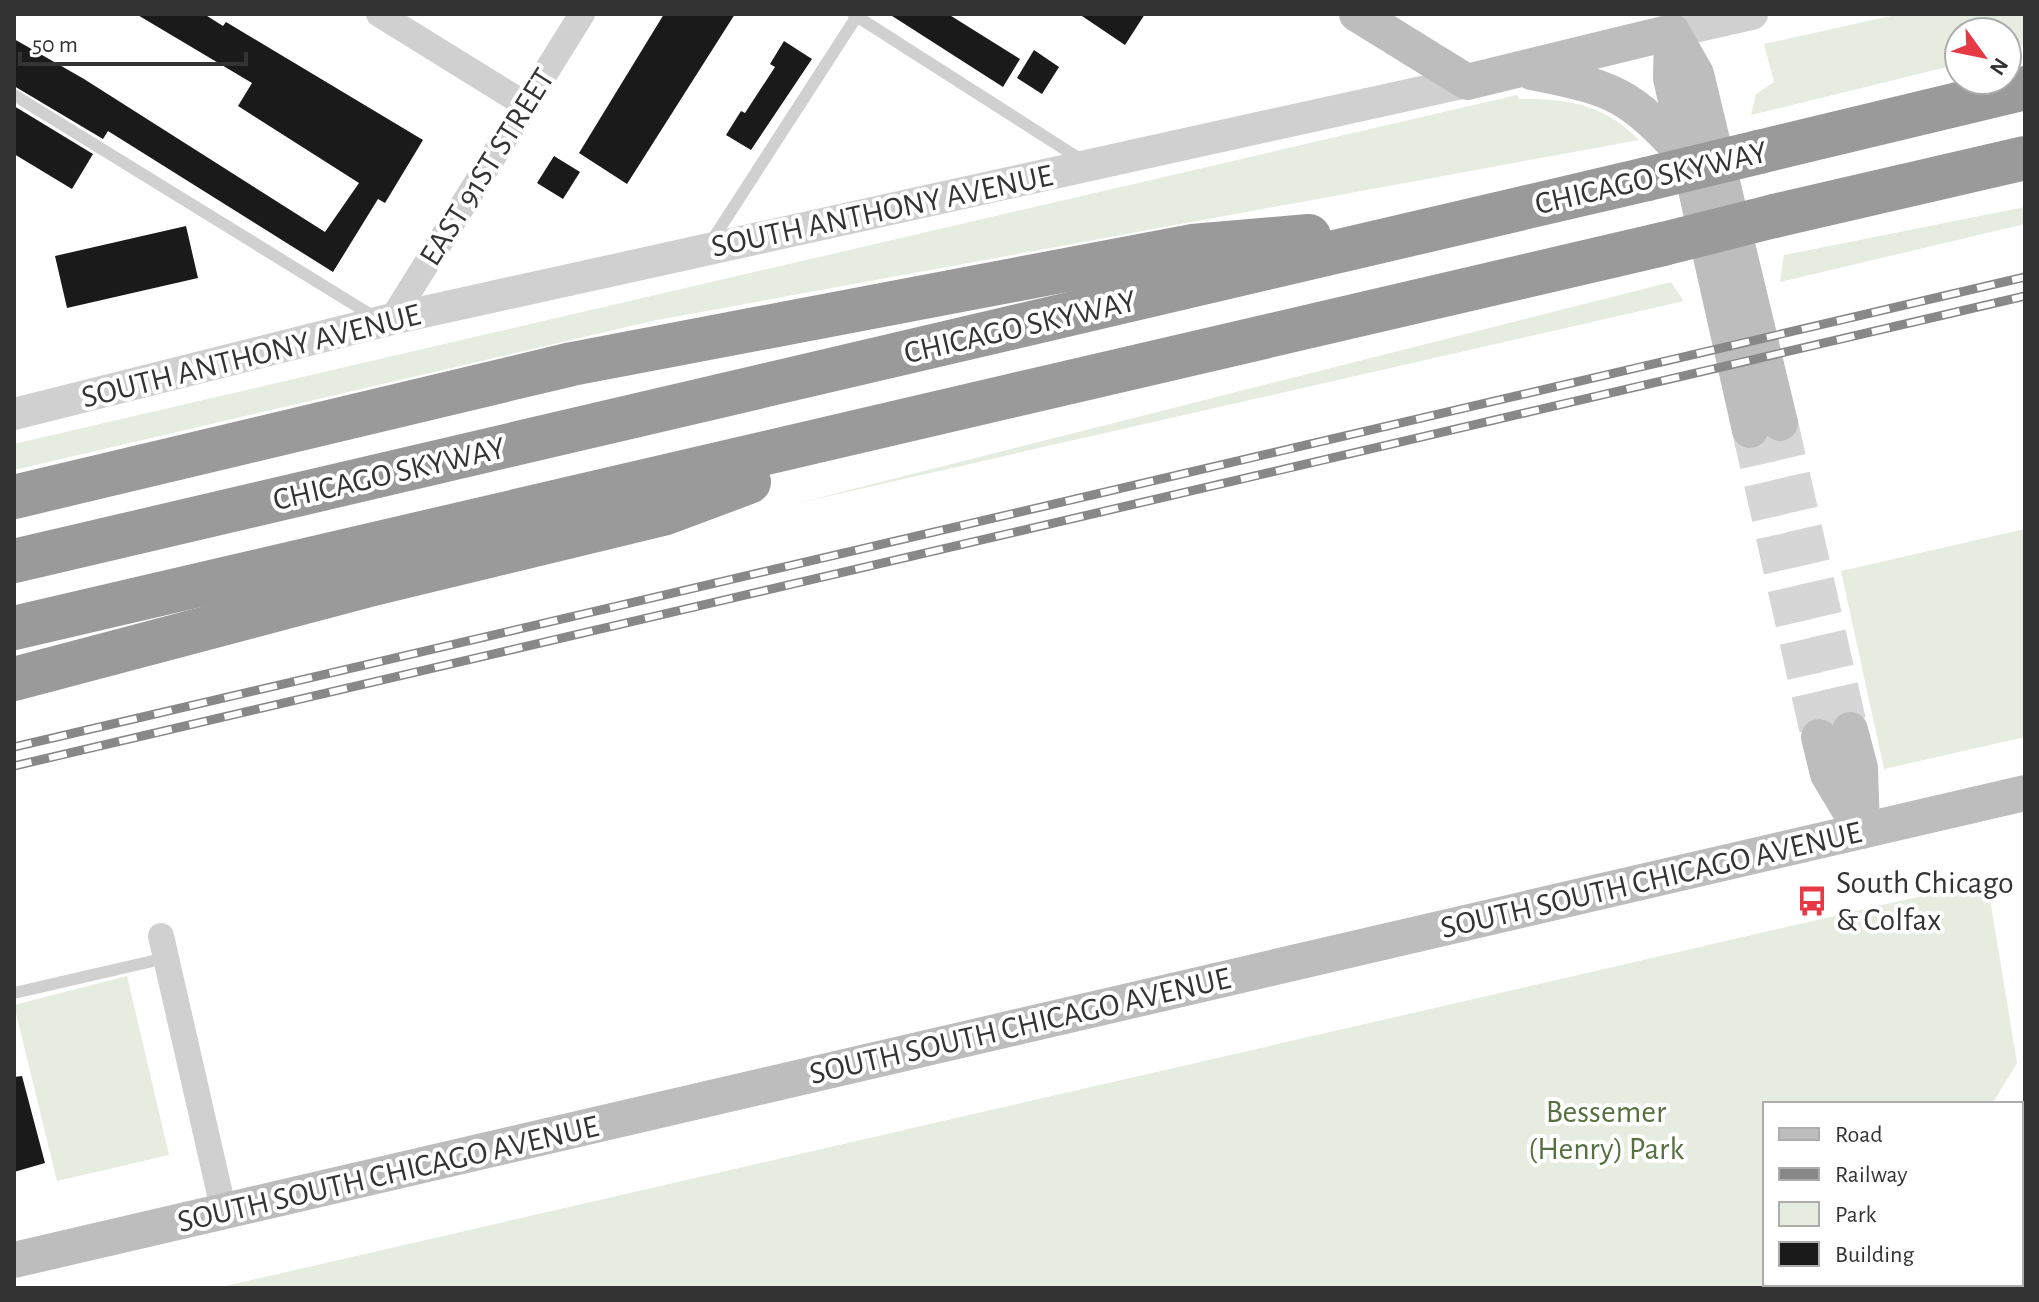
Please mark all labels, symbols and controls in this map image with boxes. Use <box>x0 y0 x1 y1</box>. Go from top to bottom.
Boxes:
scale bar <box>20 16 246 66</box>
north arrow <box>1943 16 2023 96</box>
text: 50 m <box>32 33 78 57</box>
text: N <box>1986 54 2012 79</box>
street label: EAST 91ST STREET <box>414 63 561 271</box>
street label: CHICAGO SKYWAY <box>1532 136 1770 220</box>
street label: SOUTH ANTHONY AVENUE <box>708 159 1056 263</box>
street label: CHICAGO SKYWAY <box>901 285 1139 369</box>
street label: SOUTH ANTHONY AVENUE <box>78 298 424 414</box>
street label: CHICAGO SKYWAY <box>270 432 508 516</box>
street label: SOUTH SOUTH CHICAGO AVENUE <box>1437 816 1865 944</box>
place label: South Chicago & Colfax <box>1836 867 2014 936</box>
bus stop icon: South Chicago & Colfax <box>1795 884 1829 918</box>
street label: SOUTH SOUTH CHICAGO AVENUE <box>806 962 1234 1090</box>
park label: Bessemer (Henry) Park <box>1528 1096 1684 1165</box>
legend <box>1763 1102 2023 1286</box>
street label: SOUTH SOUTH CHICAGO AVENUE <box>174 1110 602 1238</box>
text: Road <box>1835 1123 1883 1147</box>
text: Railway <box>1835 1163 1907 1187</box>
text: Park <box>1835 1203 1876 1227</box>
text: Building <box>1835 1243 1914 1267</box>

